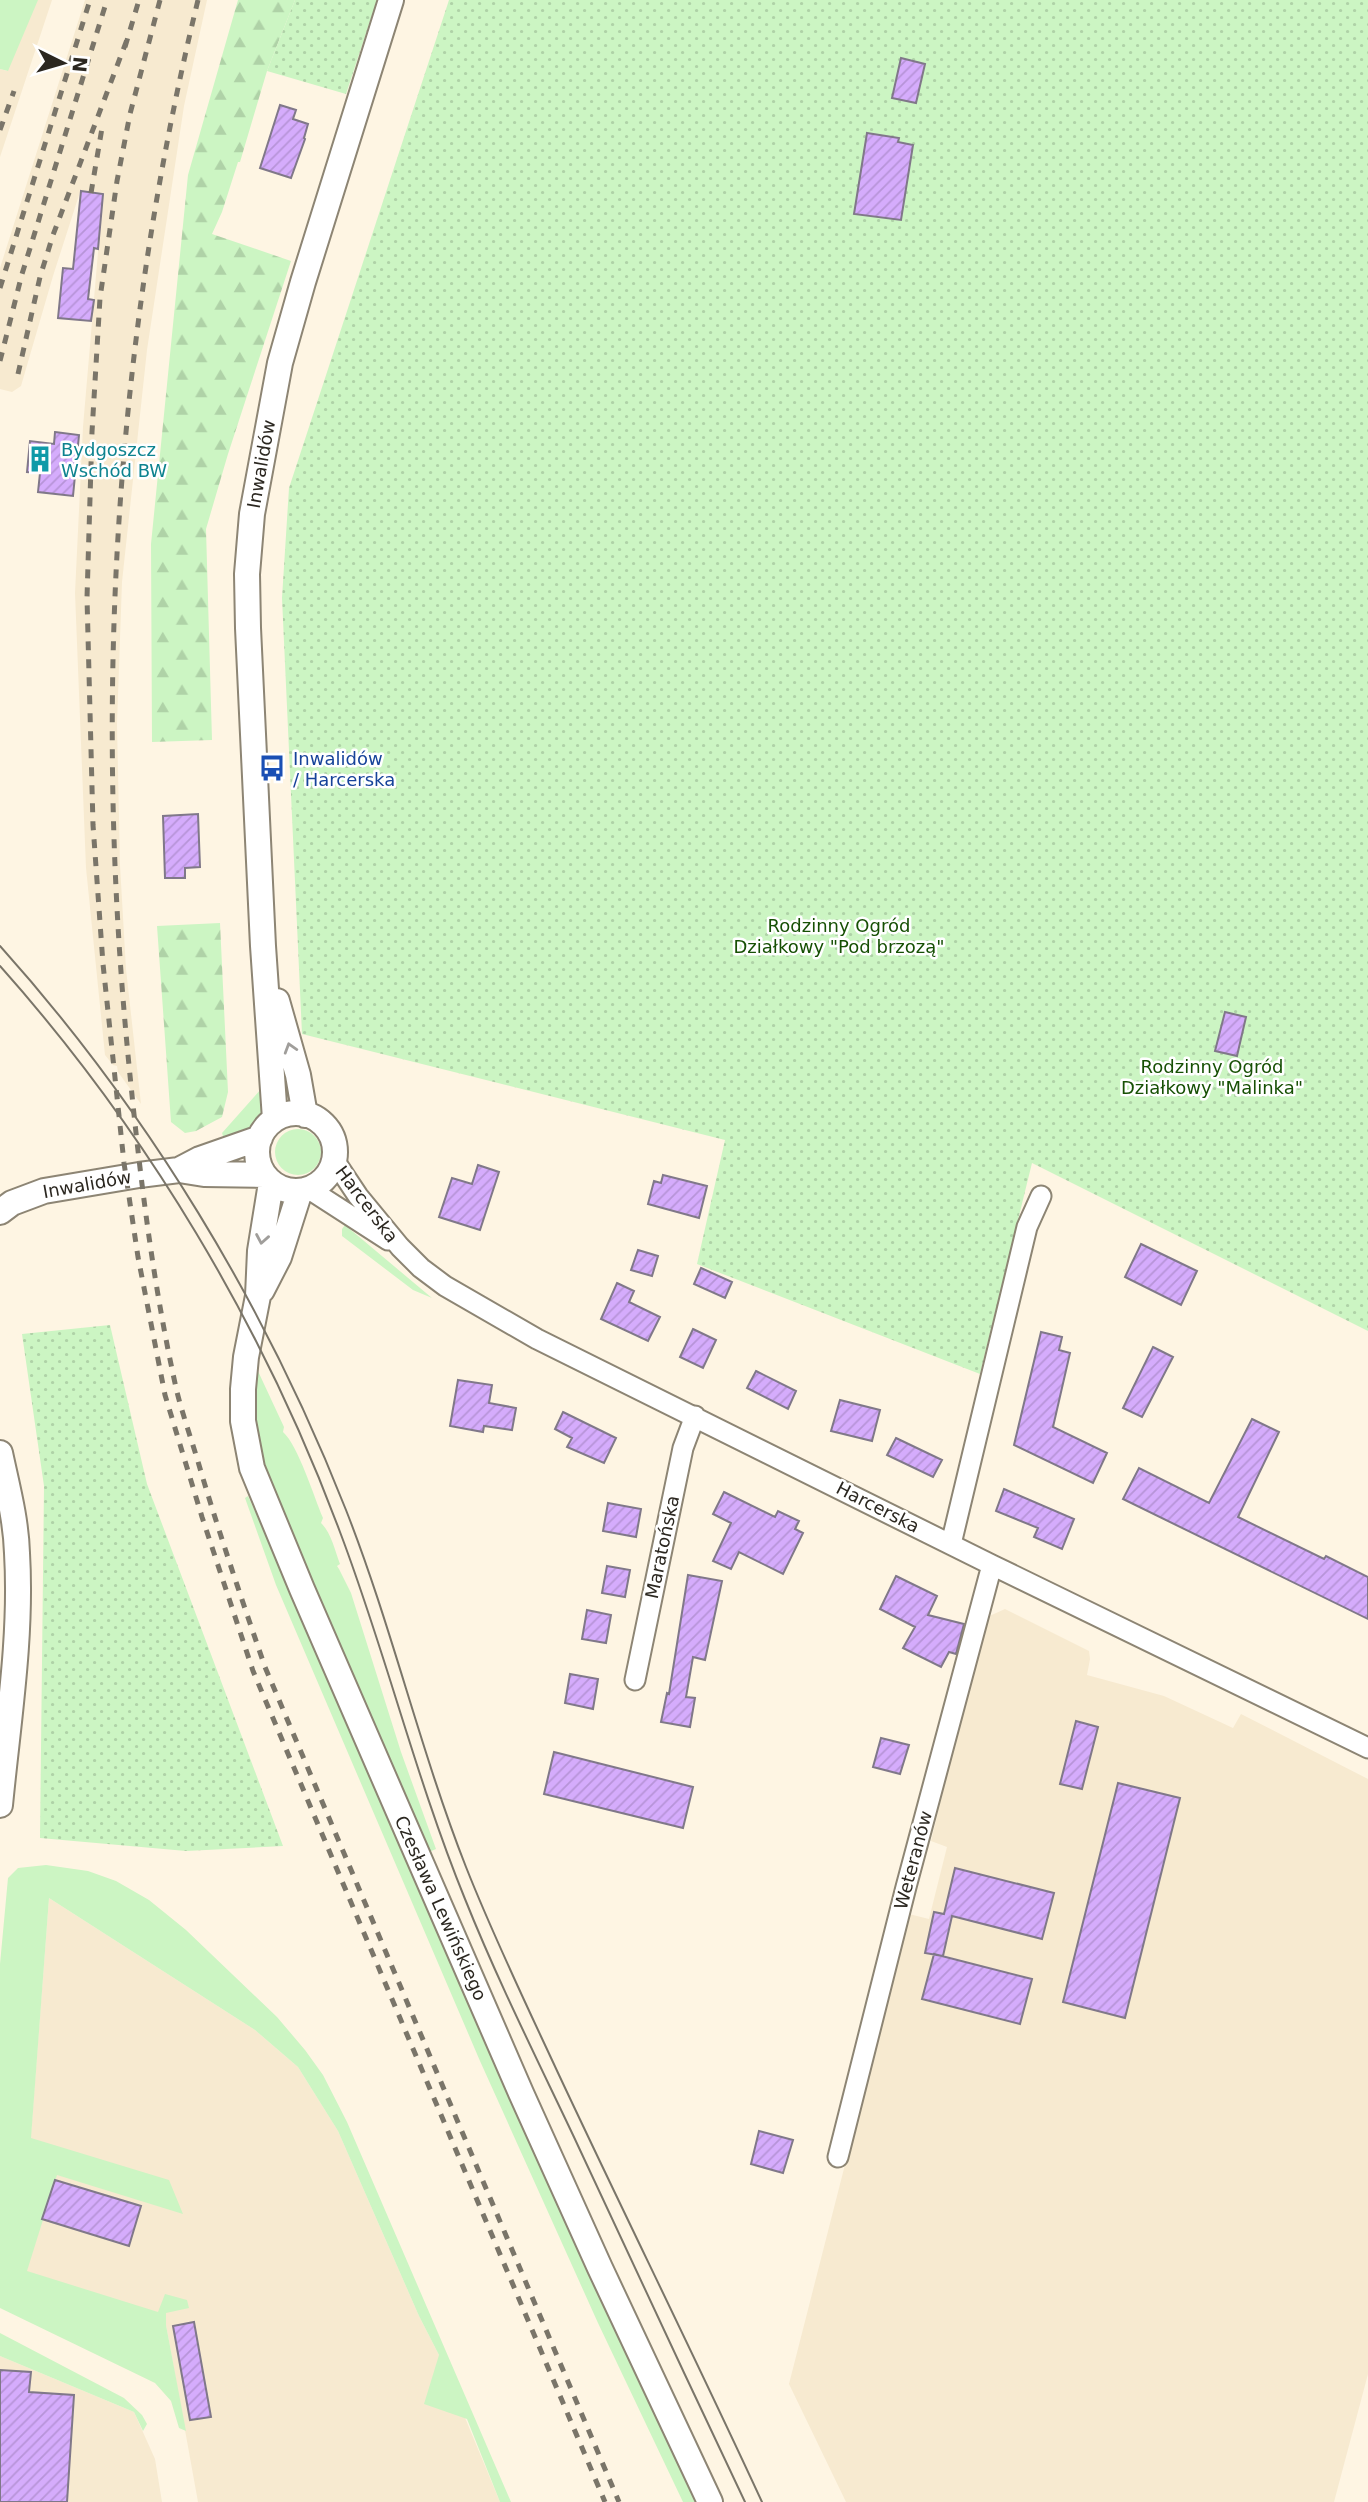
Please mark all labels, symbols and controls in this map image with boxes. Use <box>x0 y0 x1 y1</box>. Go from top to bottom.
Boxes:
north arrow <box>28 28 98 98</box>
text: N <box>68 56 92 73</box>
street label: Inwalidów <box>243 418 279 510</box>
place label: Bydgoszcz Wschód BW <box>61 439 167 481</box>
building icon: Bydgoszcz Wschód BW <box>25 444 55 474</box>
place label: Inwalidów / Harcerska <box>293 748 395 790</box>
bus stop icon: Inwalidów / Harcerska <box>257 753 287 783</box>
park label: Rodzinny Ogród Działkowy "Pod brzozą" <box>733 915 945 957</box>
one-way arrow <box>284 1043 298 1055</box>
park label: Rodzinny Ogród Działkowy "Malinka" <box>1121 1056 1303 1098</box>
street label: Harcerska <box>331 1162 403 1246</box>
street label: Inwalidów <box>41 1166 133 1202</box>
one-way arrow <box>255 1233 270 1245</box>
street label: Harcerska <box>833 1477 923 1537</box>
street label: Maratońska <box>641 1493 683 1601</box>
street label: Weteranów <box>890 1808 936 1912</box>
street label: Czesława Lewińskiego <box>391 1812 491 2004</box>

